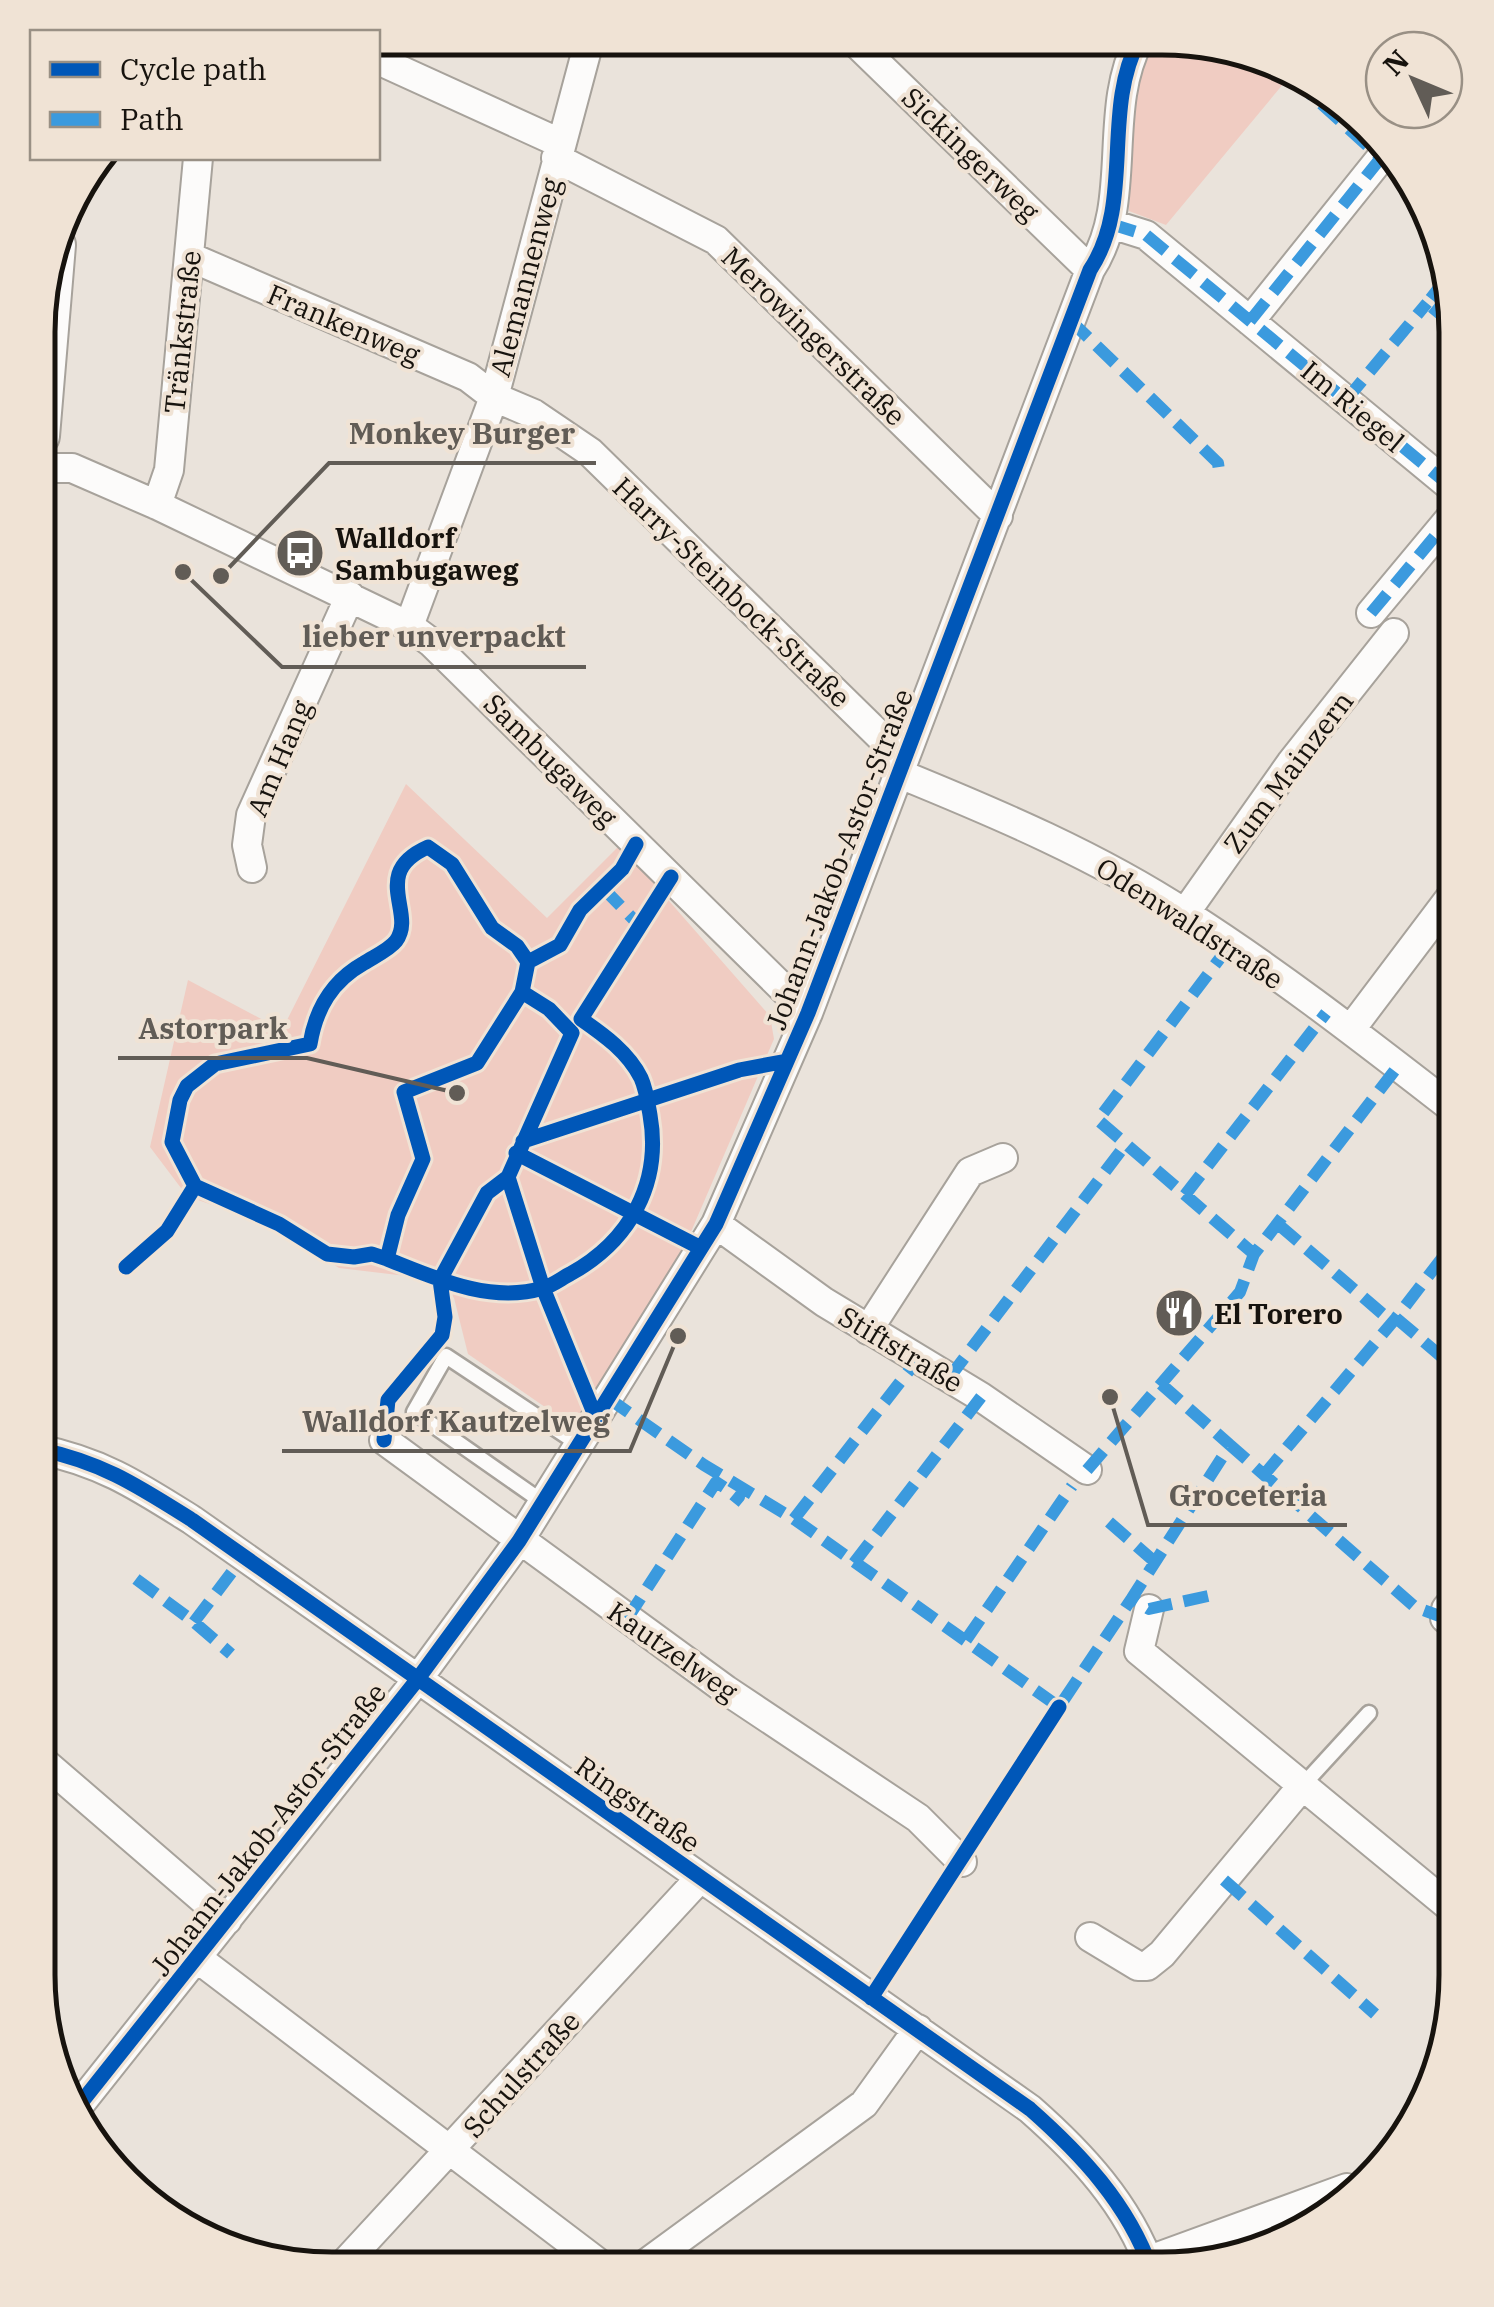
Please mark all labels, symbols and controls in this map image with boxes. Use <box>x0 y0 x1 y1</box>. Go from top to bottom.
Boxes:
legend <box>30 30 380 160</box>
north arrow <box>1364 30 1464 130</box>
text: N <box>1375 41 1417 83</box>
text: Cycle path <box>120 49 267 88</box>
street label: Sickingerweg <box>894 79 1048 229</box>
text: Path <box>120 99 184 138</box>
street label: Alemannenweg <box>481 173 569 381</box>
street label: Merowingerstraße <box>714 239 914 433</box>
street label: Tränkstraße <box>155 249 209 415</box>
street label: Frankenweg <box>262 275 426 373</box>
street label: Im Riegel <box>1294 352 1412 460</box>
callout: Monkey Burger <box>329 403 596 463</box>
text: Monkey Burger <box>349 413 576 452</box>
street label: Harry-Steinbock-Straße <box>605 469 859 715</box>
place label: Walldorf Sambugaweg <box>335 519 519 588</box>
bus stop icon: Walldorf Sambugaweg <box>274 527 326 579</box>
callout: lieber unverpackt <box>282 607 586 667</box>
text: lieber unverpackt <box>302 616 566 655</box>
street label: Johann-Jakob-Astor-Straße <box>757 683 921 1035</box>
street label: Zum Mainzern <box>1215 683 1361 861</box>
street label: Sambugaweg <box>476 685 626 835</box>
street label: Am Hang <box>238 694 320 822</box>
street label: Odenwaldstraße <box>1089 849 1291 997</box>
callout: Astorpark <box>118 998 307 1058</box>
text: Astorpark <box>138 1008 288 1047</box>
restaurant icon: El Torero <box>1153 1287 1205 1339</box>
place label: El Torero <box>1214 1295 1343 1332</box>
street label: Stiftstraße <box>832 1297 970 1401</box>
callout: Walldorf Kautzelweg <box>282 1391 630 1451</box>
text: Walldorf Kautzelweg <box>302 1401 611 1440</box>
callout: Groceteria <box>1148 1465 1347 1525</box>
text: Groceteria <box>1169 1475 1327 1514</box>
street label: Kautzelweg <box>601 1593 745 1709</box>
street label: Johann-Jakob-Astor-Straße <box>142 1675 394 1983</box>
street label: Ringstraße <box>568 1747 708 1861</box>
street label: Schulstraße <box>454 2003 588 2145</box>

